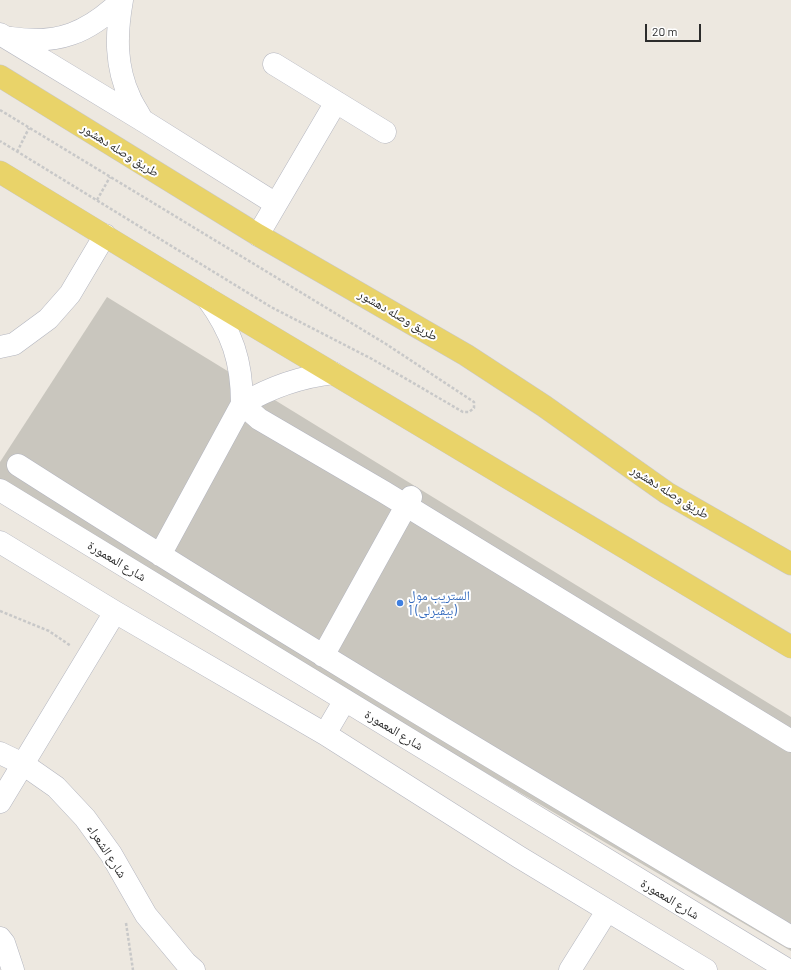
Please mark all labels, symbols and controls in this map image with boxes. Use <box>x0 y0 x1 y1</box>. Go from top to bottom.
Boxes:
scale bar <box>647 16 703 42</box>
text: 20 m <box>652 24 678 38</box>
street label: طريق وصله دهشور <box>78 120 162 180</box>
street label: طريق وصله دهشور <box>356 286 440 344</box>
street label: طريق وصله دهشور <box>628 462 712 522</box>
street label: شارع المعمورة <box>85 537 149 585</box>
place label: الستريب مول 1 (بيفيرلى) <box>408 588 470 619</box>
marker: الستريب مول 1 (بيفيرلى) <box>395 598 405 608</box>
street label: شارع المعمورة <box>362 706 426 754</box>
street label: شارع الشعراء <box>84 821 130 881</box>
street label: شارع المعمورة <box>638 875 702 923</box>

